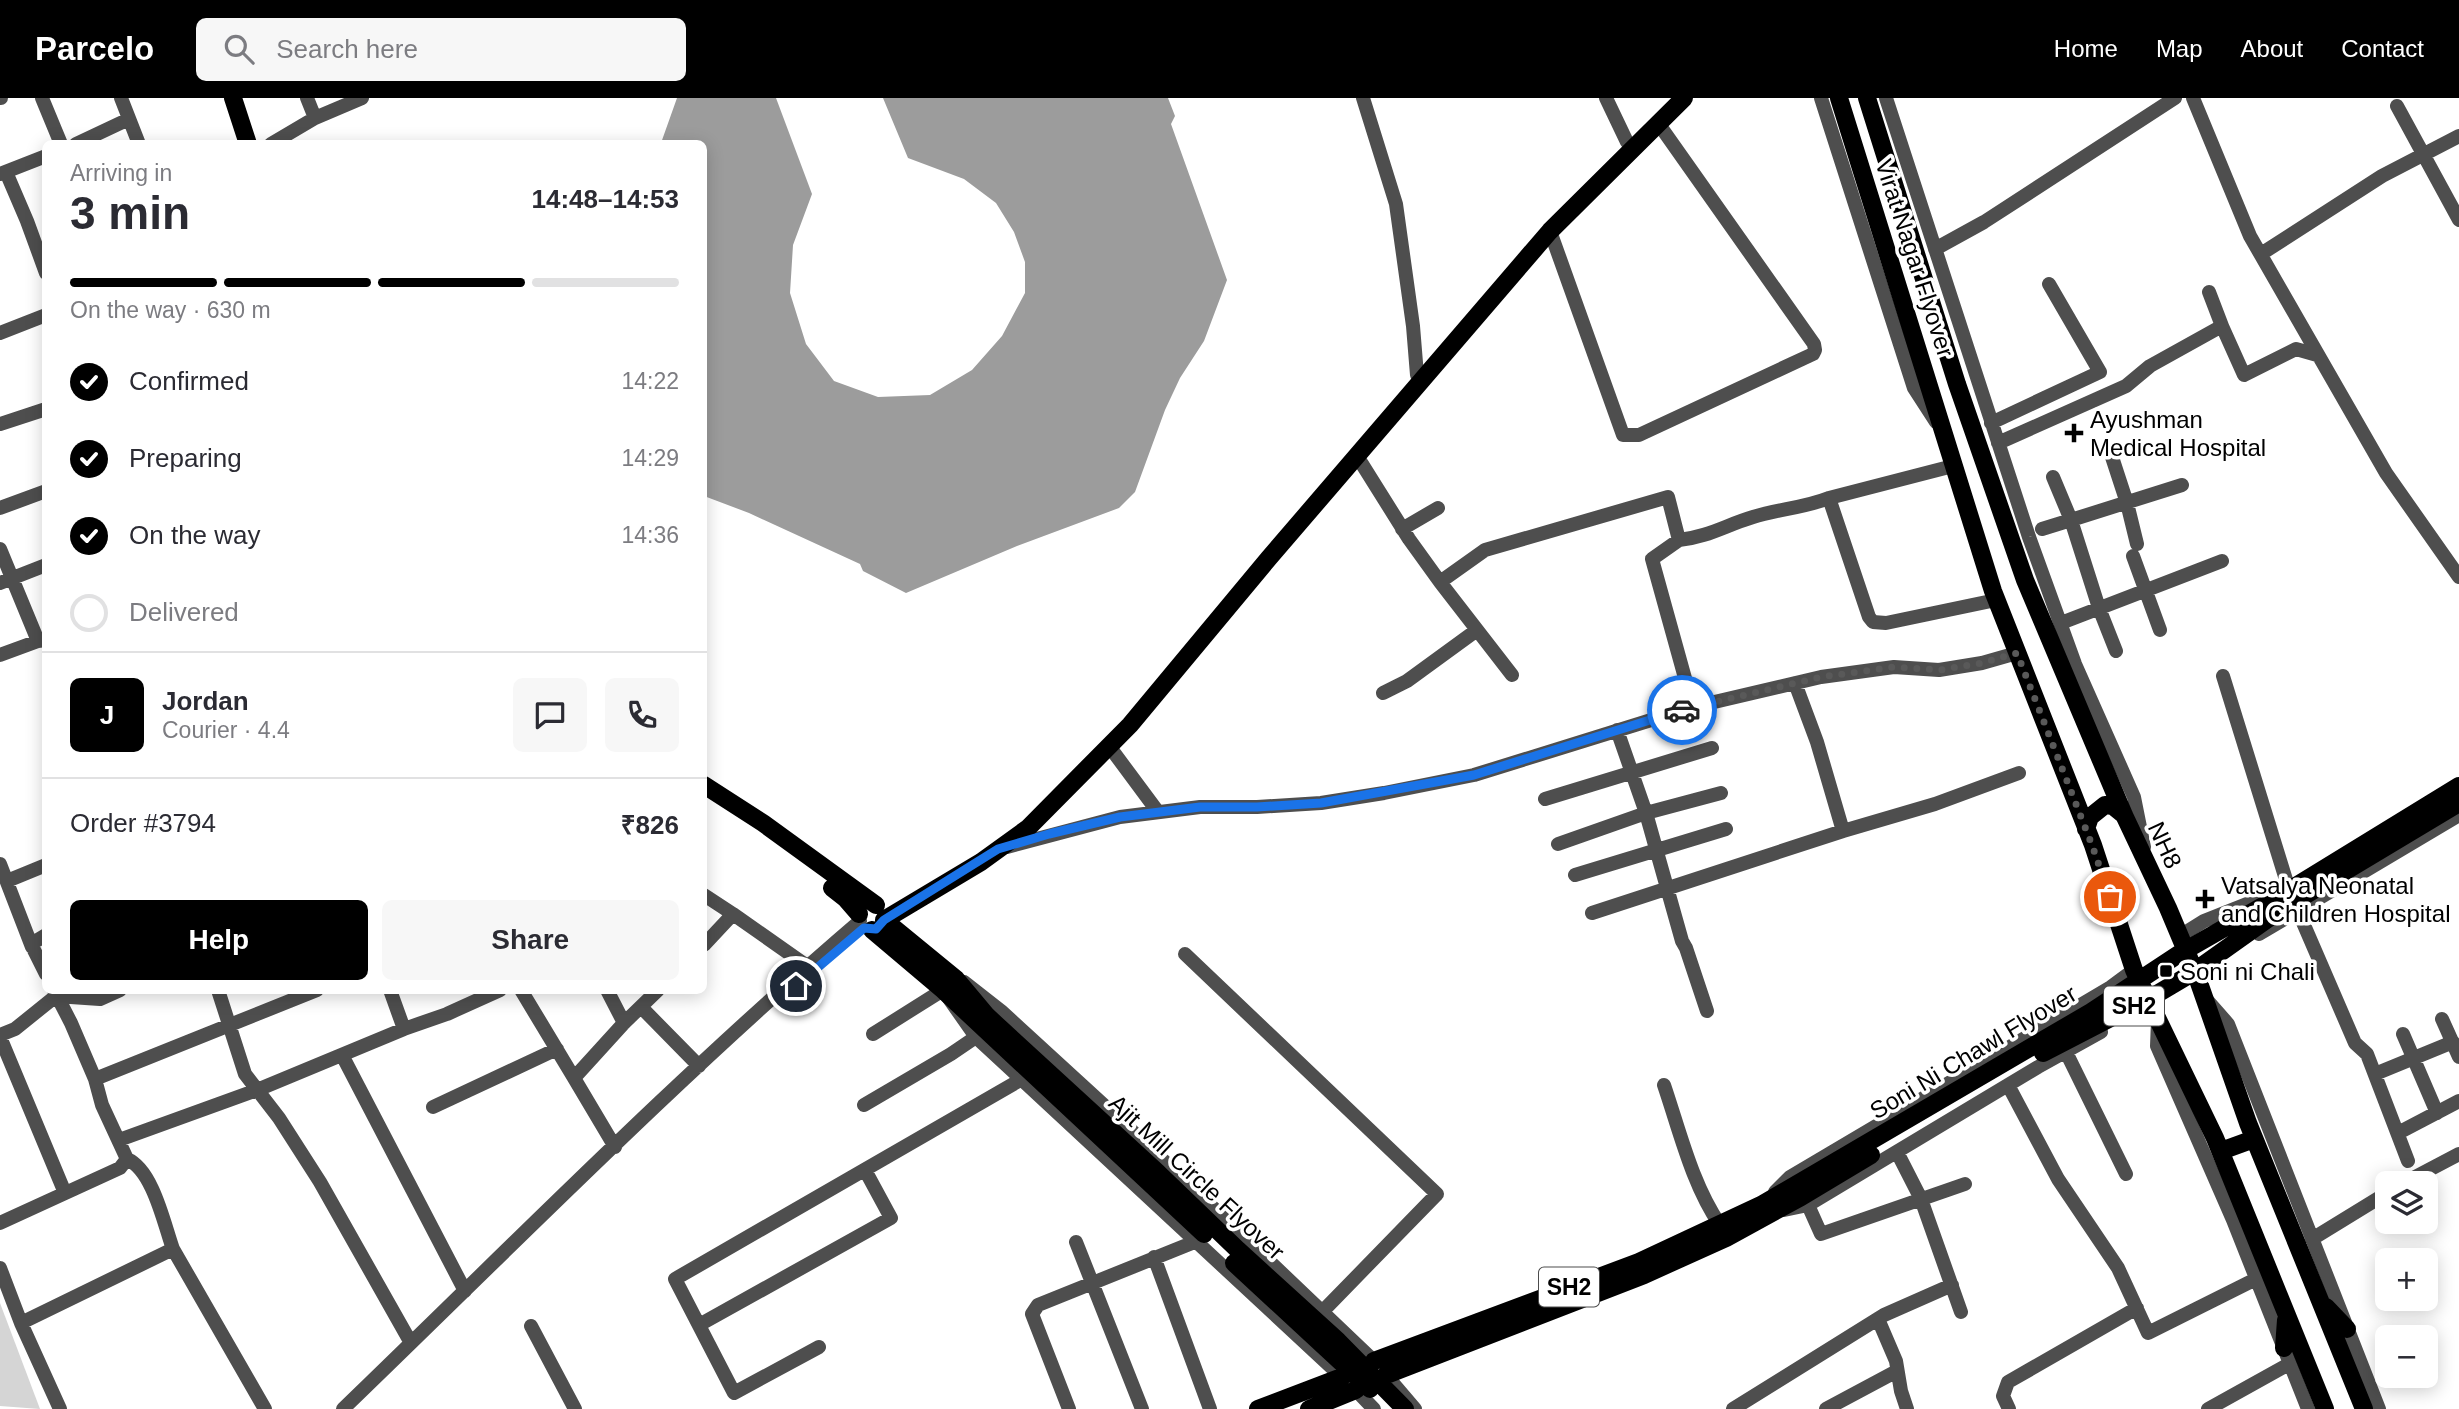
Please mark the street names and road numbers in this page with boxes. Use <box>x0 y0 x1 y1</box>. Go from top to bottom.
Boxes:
street label: Virat Nagar Flyover <box>1870 156 1960 360</box>
street label: NH8 <box>2143 818 2187 872</box>
street label: Soni Ni Chawl Flyover <box>1865 980 2081 1124</box>
road number: SH2 <box>2104 986 2164 1026</box>
street label: Ajit Mill Circle Flyover <box>1104 1089 1290 1265</box>
road number: SH2 <box>1539 1268 1599 1306</box>

